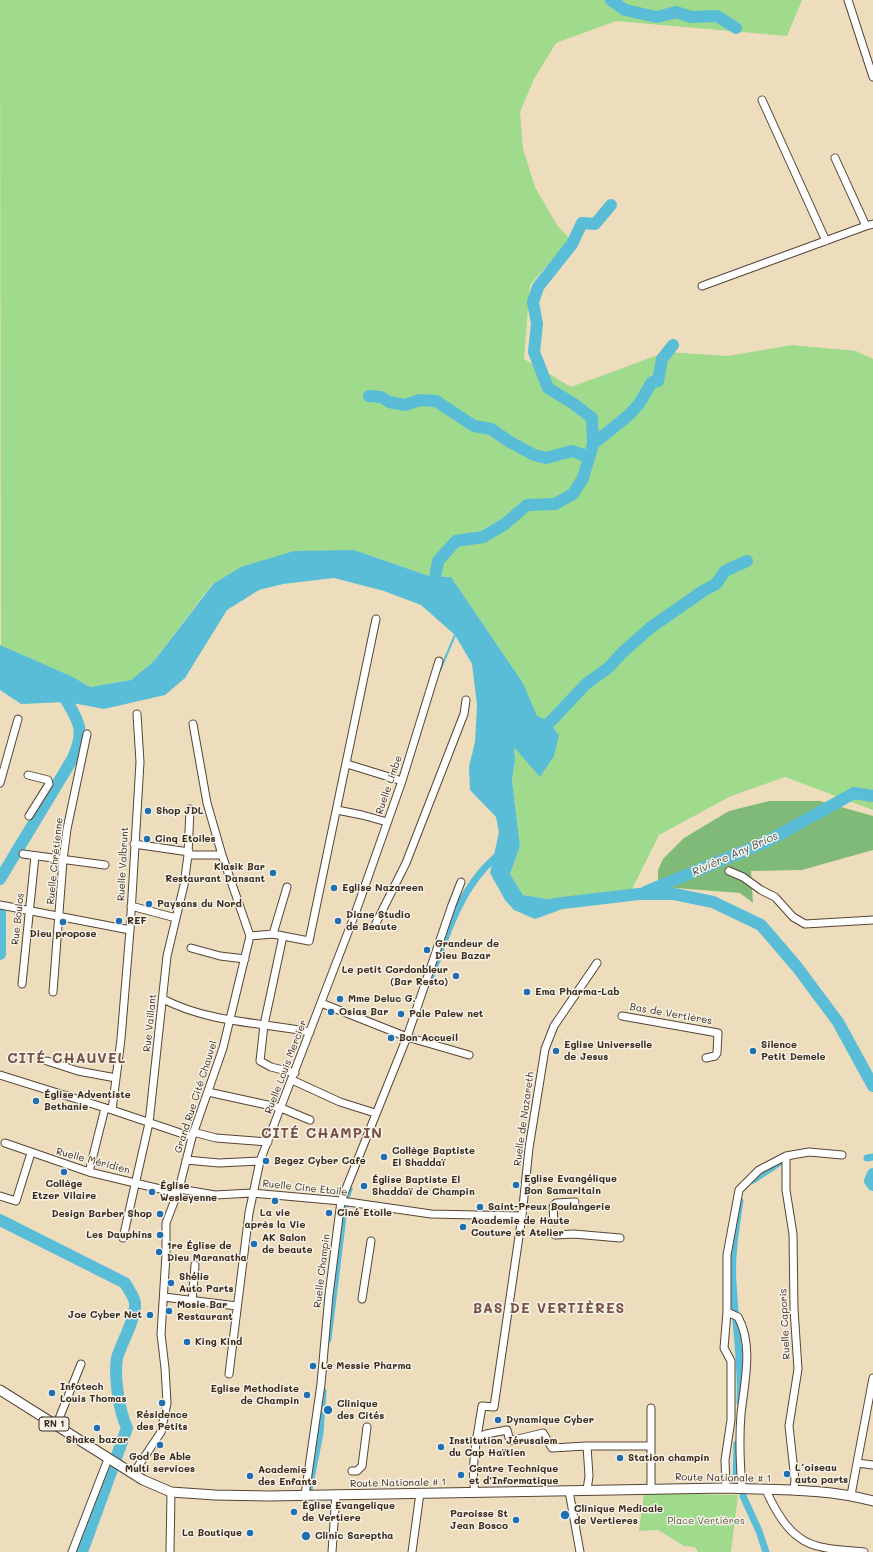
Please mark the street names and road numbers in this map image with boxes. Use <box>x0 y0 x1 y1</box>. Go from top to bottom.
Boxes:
street label: Ruelle Limbe <box>373 754 405 816</box>
street label: Ruelle Chrétienne <box>44 817 66 905</box>
street label: Ruelle Valbrunt <box>115 827 131 901</box>
street label: Rue Boulos <box>9 892 27 946</box>
street label: Rue Vaillant <box>141 993 159 1053</box>
street label: Bas de Vertières <box>629 1001 713 1027</box>
street label: Ruelle Louis Mercier <box>263 1018 309 1116</box>
street label: Grand Rue Cité Chauvel <box>172 1039 220 1155</box>
street label: Ruelle de Nazareth <box>511 1071 537 1167</box>
street label: Ruelle Méridien <box>55 1145 131 1177</box>
street label: Ruelle Cine Etoile <box>262 1178 348 1198</box>
street label: Ruelle Champin <box>312 1233 332 1309</box>
street label: Ruelle Caporis <box>777 1288 793 1360</box>
road number: RN 1 <box>39 1417 69 1431</box>
street label: Route Nationale # 1 <box>675 1471 771 1485</box>
street label: Route Nationale # 1 <box>350 1476 446 1490</box>

